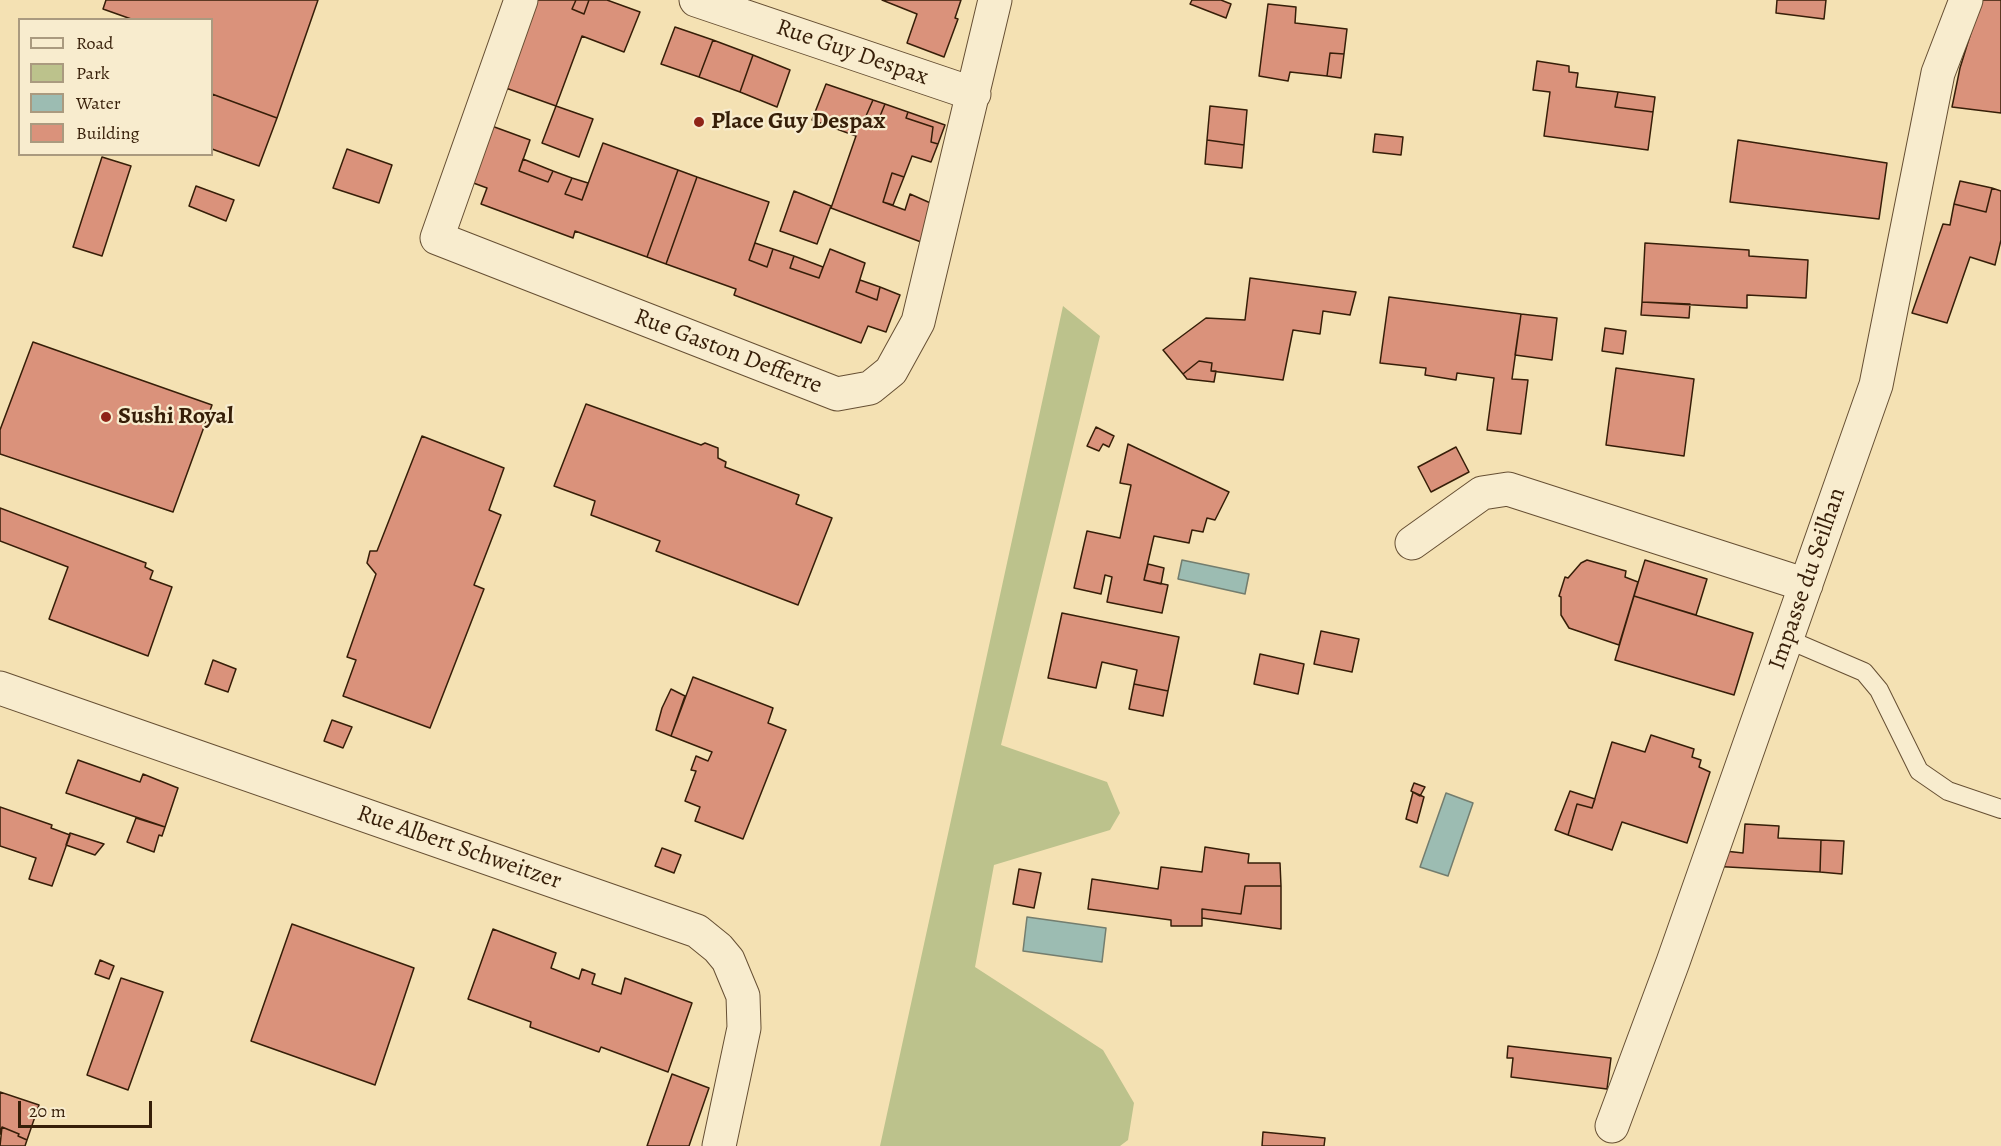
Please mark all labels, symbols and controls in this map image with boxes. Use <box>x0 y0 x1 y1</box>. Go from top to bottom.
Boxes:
street label: Rue Guy Despax <box>772 14 932 92</box>
legend <box>18 18 213 156</box>
text: Road <box>76 31 113 55</box>
text: Park <box>76 61 110 85</box>
text: Water <box>76 91 121 115</box>
place label: Place Guy Despax <box>711 108 886 136</box>
marker: Place Guy Despax <box>692 115 706 129</box>
text: Building <box>76 121 140 145</box>
street label: Rue Gaston Defferre <box>630 303 826 401</box>
place label: Sushi Royal <box>118 403 233 431</box>
marker: Sushi Royal <box>99 410 113 424</box>
street label: Impasse du Seilhan <box>1763 484 1853 674</box>
street label: Rue Albert Schweitzer <box>353 799 565 897</box>
scale bar <box>21 1089 154 1127</box>
text: 20 m <box>29 1099 66 1123</box>

